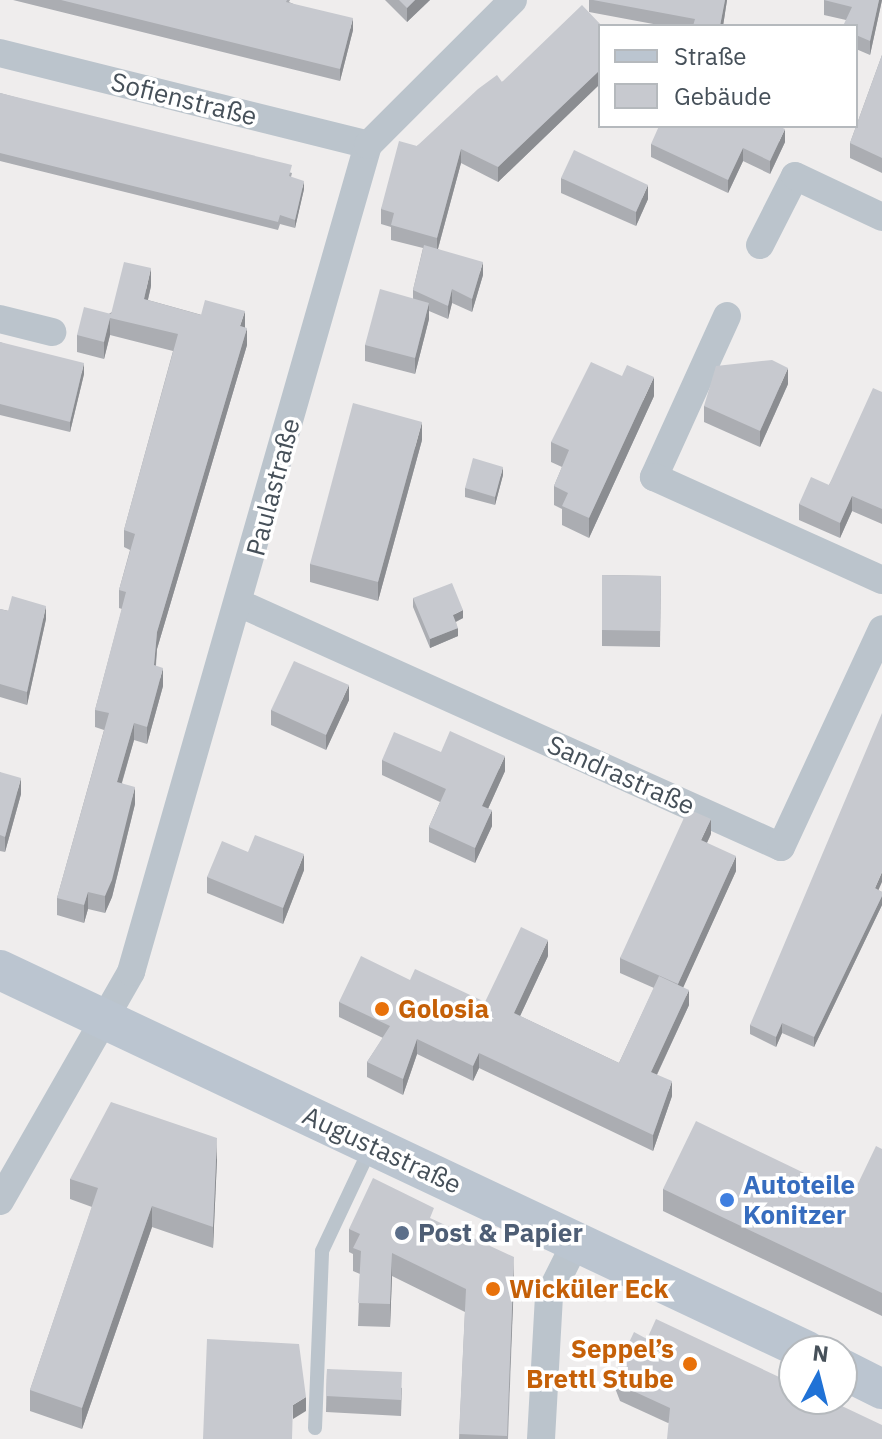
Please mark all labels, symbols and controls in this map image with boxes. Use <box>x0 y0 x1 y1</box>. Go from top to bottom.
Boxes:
legend <box>598 24 858 128</box>
text: Straße <box>674 40 746 72</box>
street label: Sofienstraße <box>108 66 260 132</box>
text: Gebäude <box>674 80 771 112</box>
street label: Paulastraße <box>240 415 306 559</box>
street label: Sandrastraße <box>542 729 700 821</box>
place label: Golosia <box>398 993 489 1025</box>
marker: Golosia <box>373 1000 391 1018</box>
street label: Augustastraße <box>298 1100 466 1200</box>
place label: Autoteile Konitzer <box>743 1169 855 1230</box>
marker: Autoteile Konitzer <box>718 1191 736 1209</box>
place label: Post & Papier <box>418 1217 583 1249</box>
marker: Post & Papier <box>393 1224 411 1242</box>
place label: Wicküler Eck <box>509 1273 669 1305</box>
marker: Wicküler Eck <box>484 1280 502 1298</box>
place label: Seppel’s Brettl Stube <box>526 1333 674 1394</box>
north arrow <box>778 1335 858 1415</box>
text: N <box>811 1337 830 1368</box>
marker: Seppel’s Brettl Stube <box>681 1355 699 1373</box>

